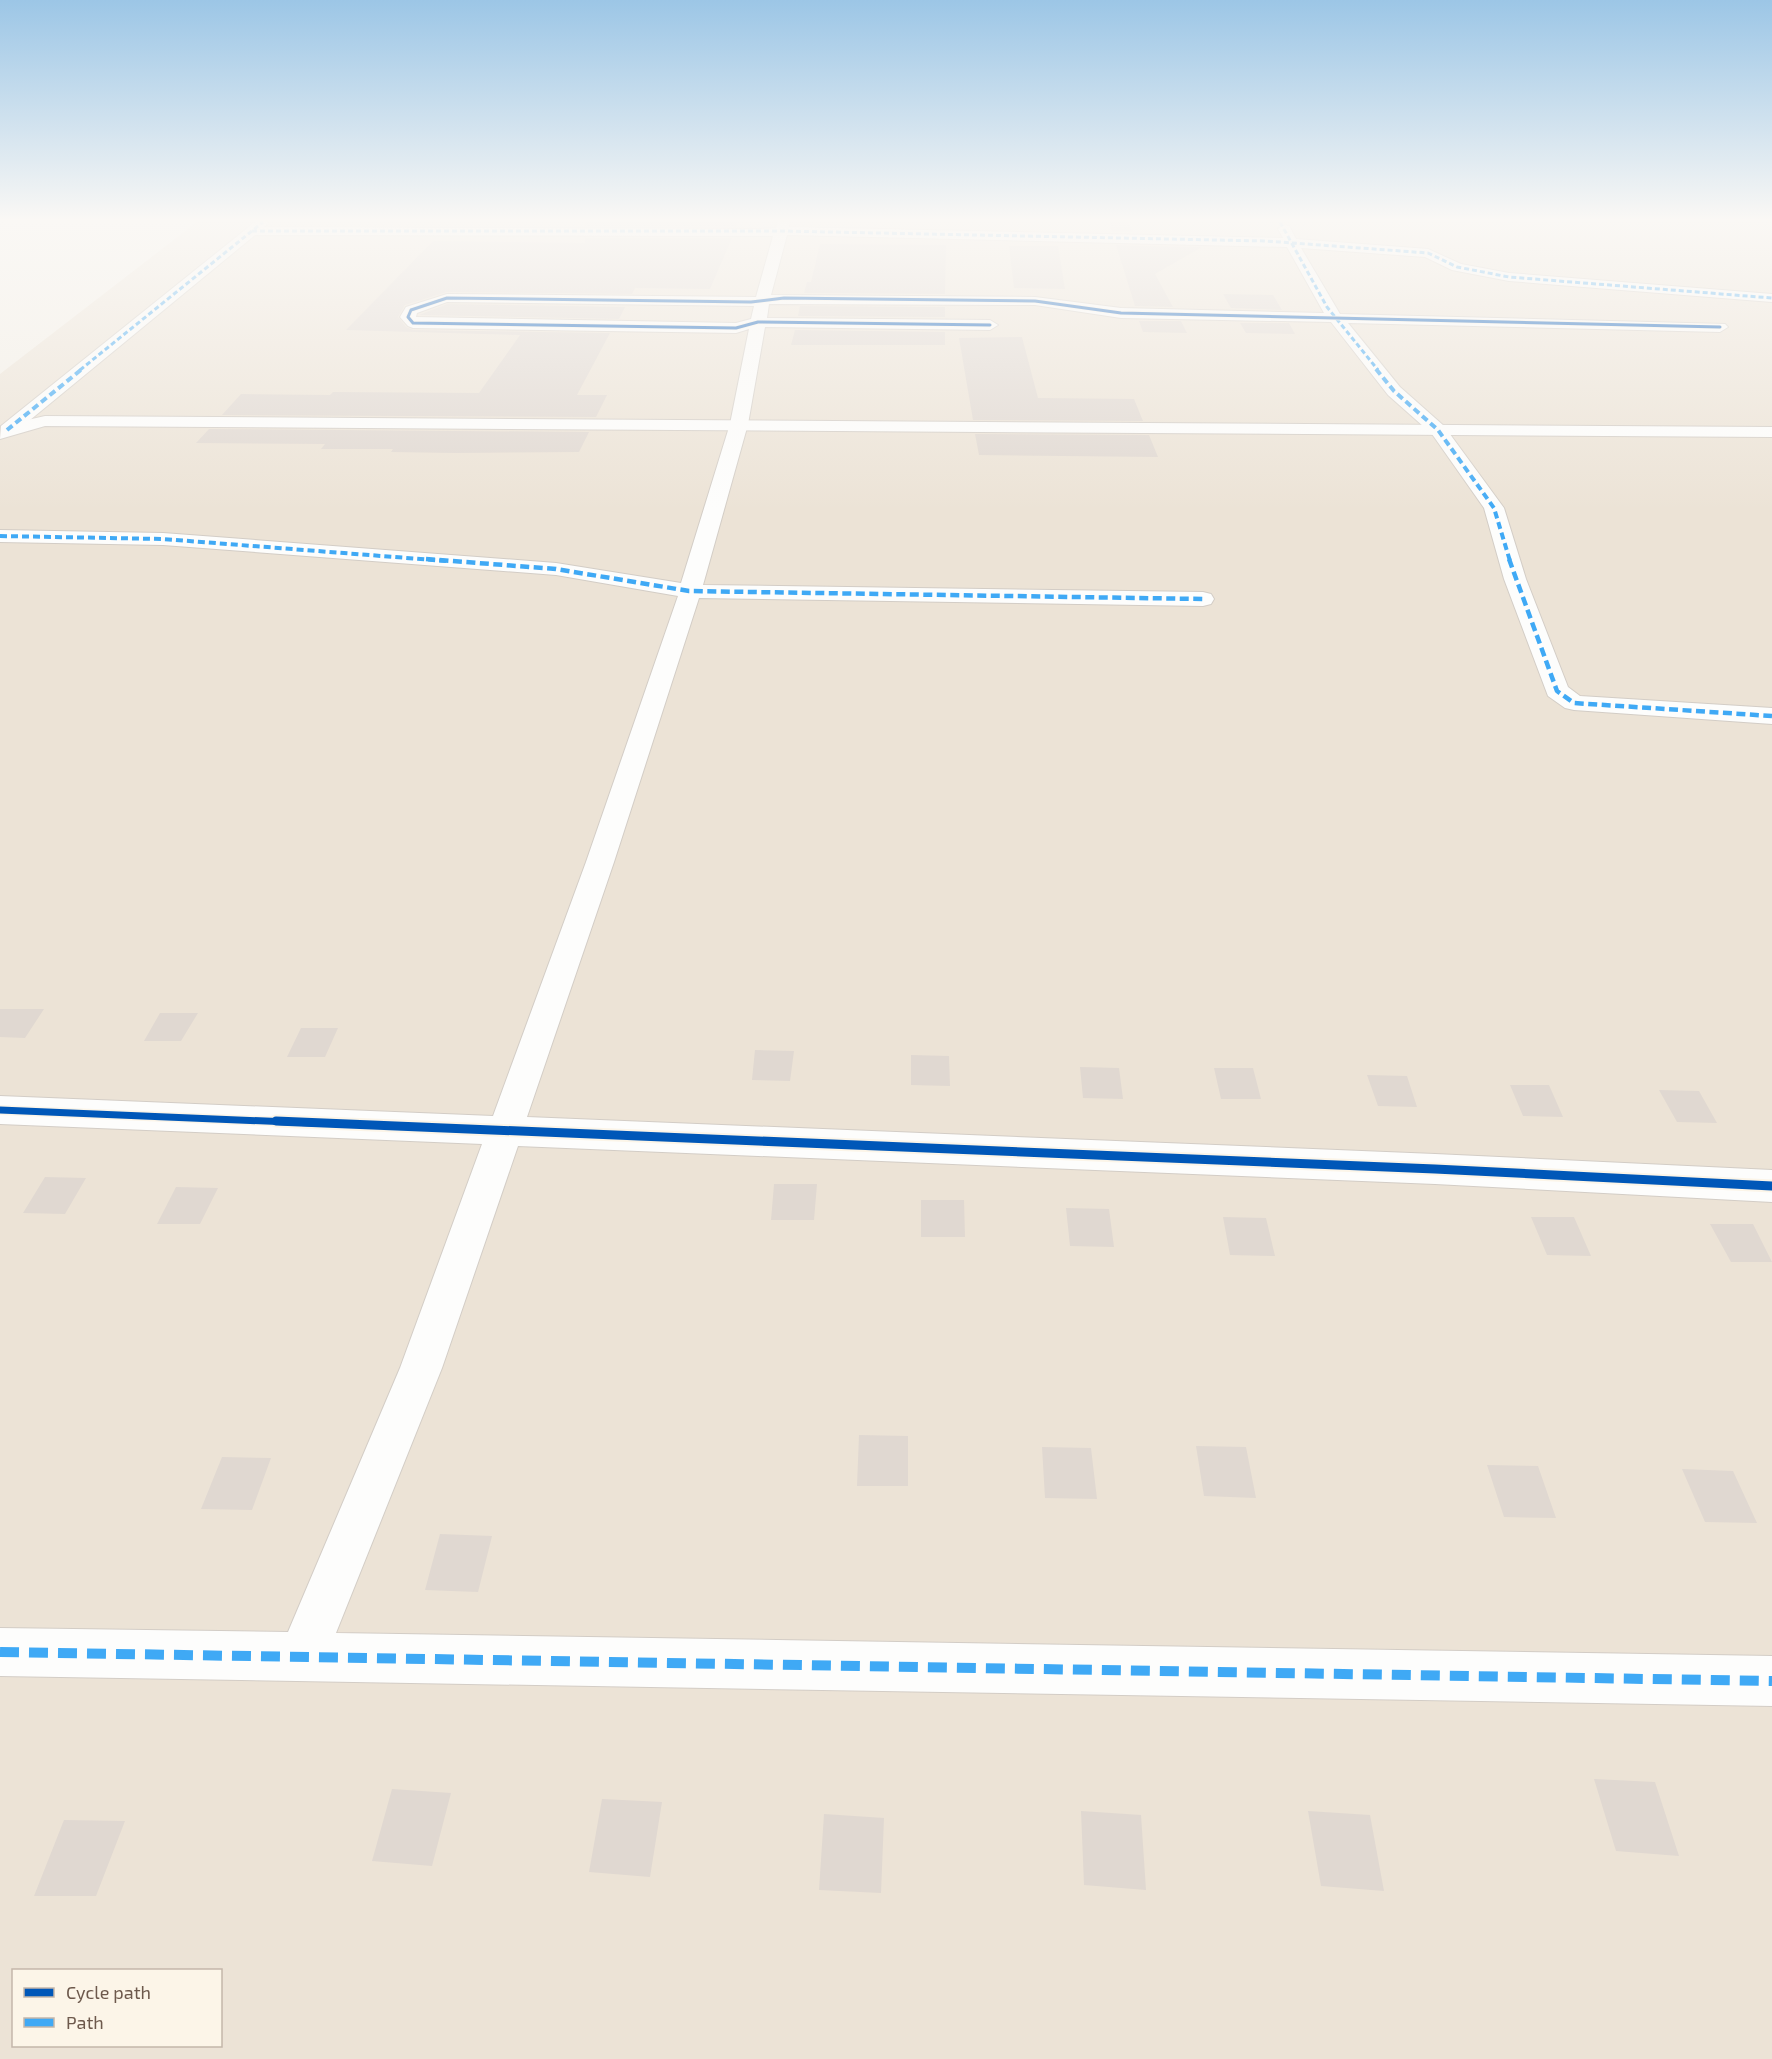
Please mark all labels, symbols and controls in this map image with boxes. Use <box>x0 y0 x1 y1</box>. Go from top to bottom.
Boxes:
legend <box>12 1969 222 2047</box>
text: Cycle path <box>66 1981 151 2003</box>
text: Path <box>66 2011 104 2033</box>

